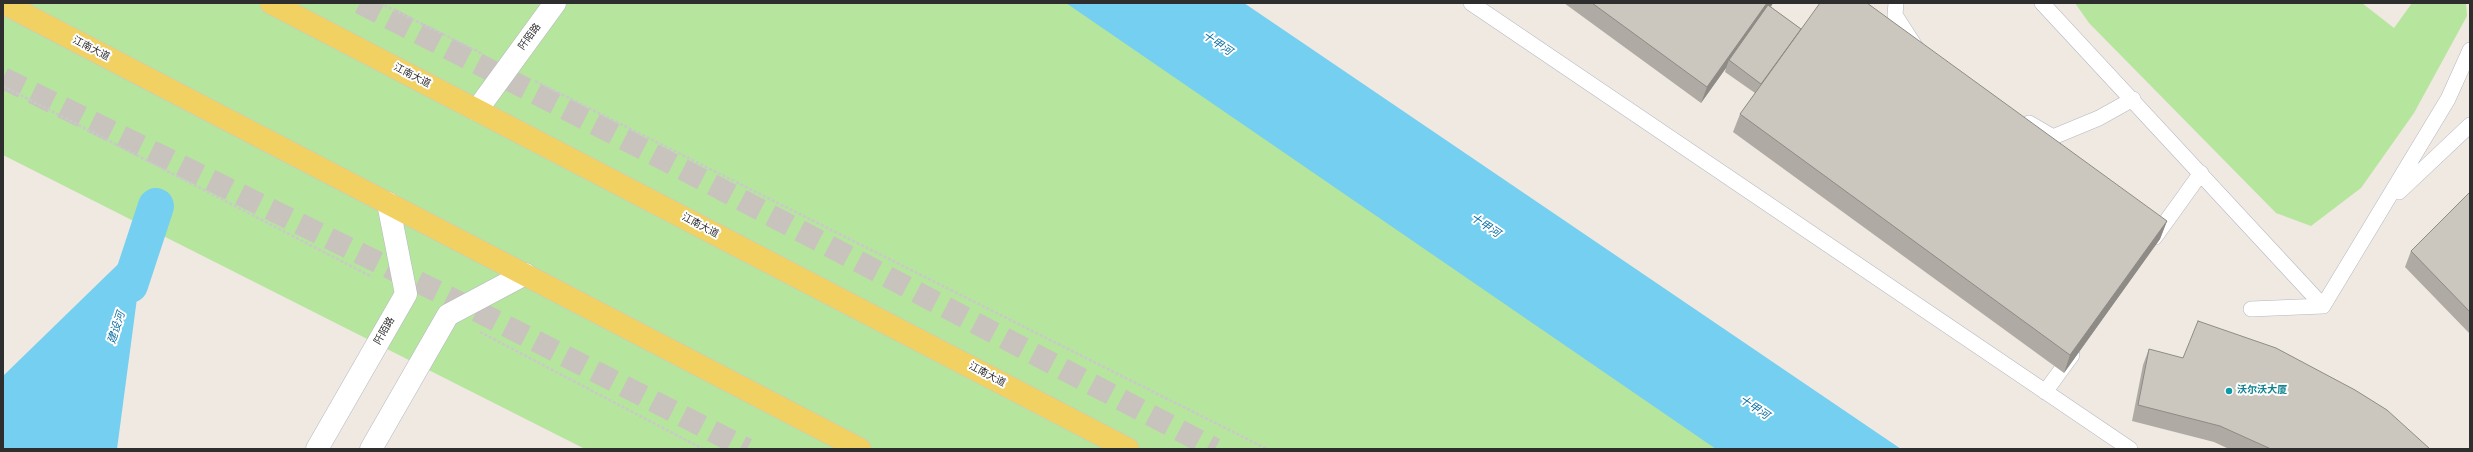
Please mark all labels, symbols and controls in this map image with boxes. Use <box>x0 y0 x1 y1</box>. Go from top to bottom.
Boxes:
street label: 阡陌路 <box>516 21 544 53</box>
water label: 十甲河 <box>1200 29 1234 59</box>
street label: 江南大道 <box>70 35 112 63</box>
street label: 江南大道 <box>391 62 433 90</box>
street label: 江南大道 <box>680 211 720 241</box>
water label: 十甲河 <box>1468 211 1502 241</box>
water label: 建设河 <box>106 310 128 346</box>
street label: 阡陌路 <box>372 315 398 347</box>
street label: 江南大道 <box>967 360 1007 390</box>
place label: 沃尔沃大厦 <box>2237 385 2287 397</box>
marker: 沃尔沃大厦 <box>2224 386 2234 396</box>
water label: 十甲河 <box>1737 393 1771 423</box>

